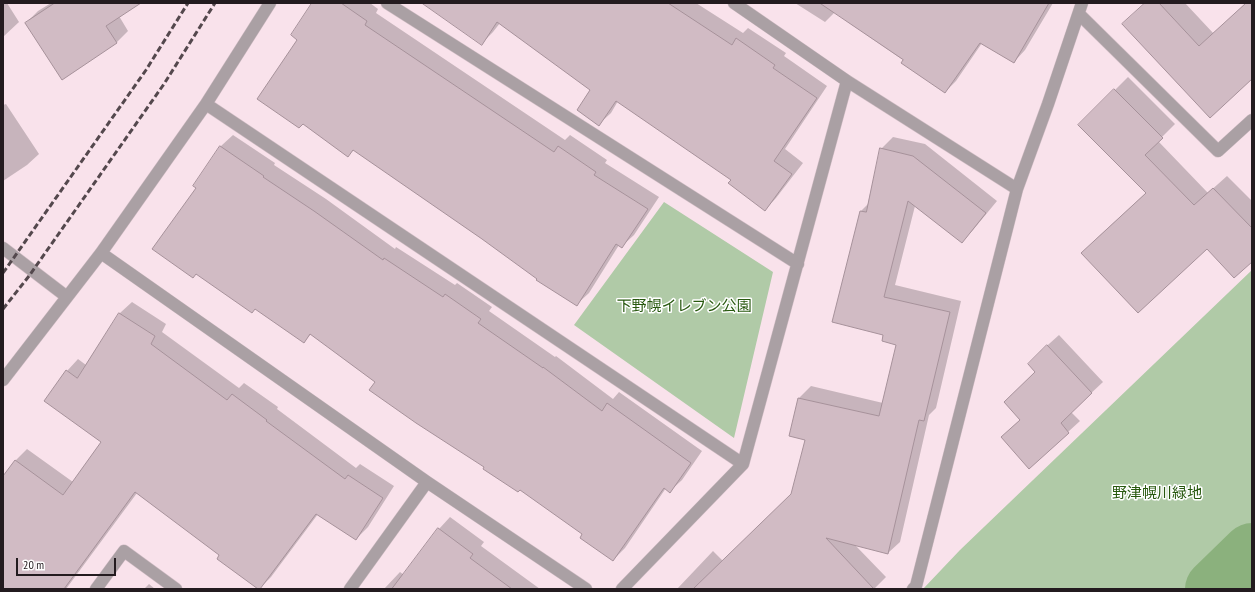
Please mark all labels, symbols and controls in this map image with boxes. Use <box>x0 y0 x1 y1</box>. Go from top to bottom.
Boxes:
park label: 下野幌イレブン公園 <box>617 298 751 316</box>
park label: 野津幌川緑地 <box>1112 485 1202 503</box>
scale bar <box>18 550 118 576</box>
text: 20 m <box>23 557 44 572</box>

